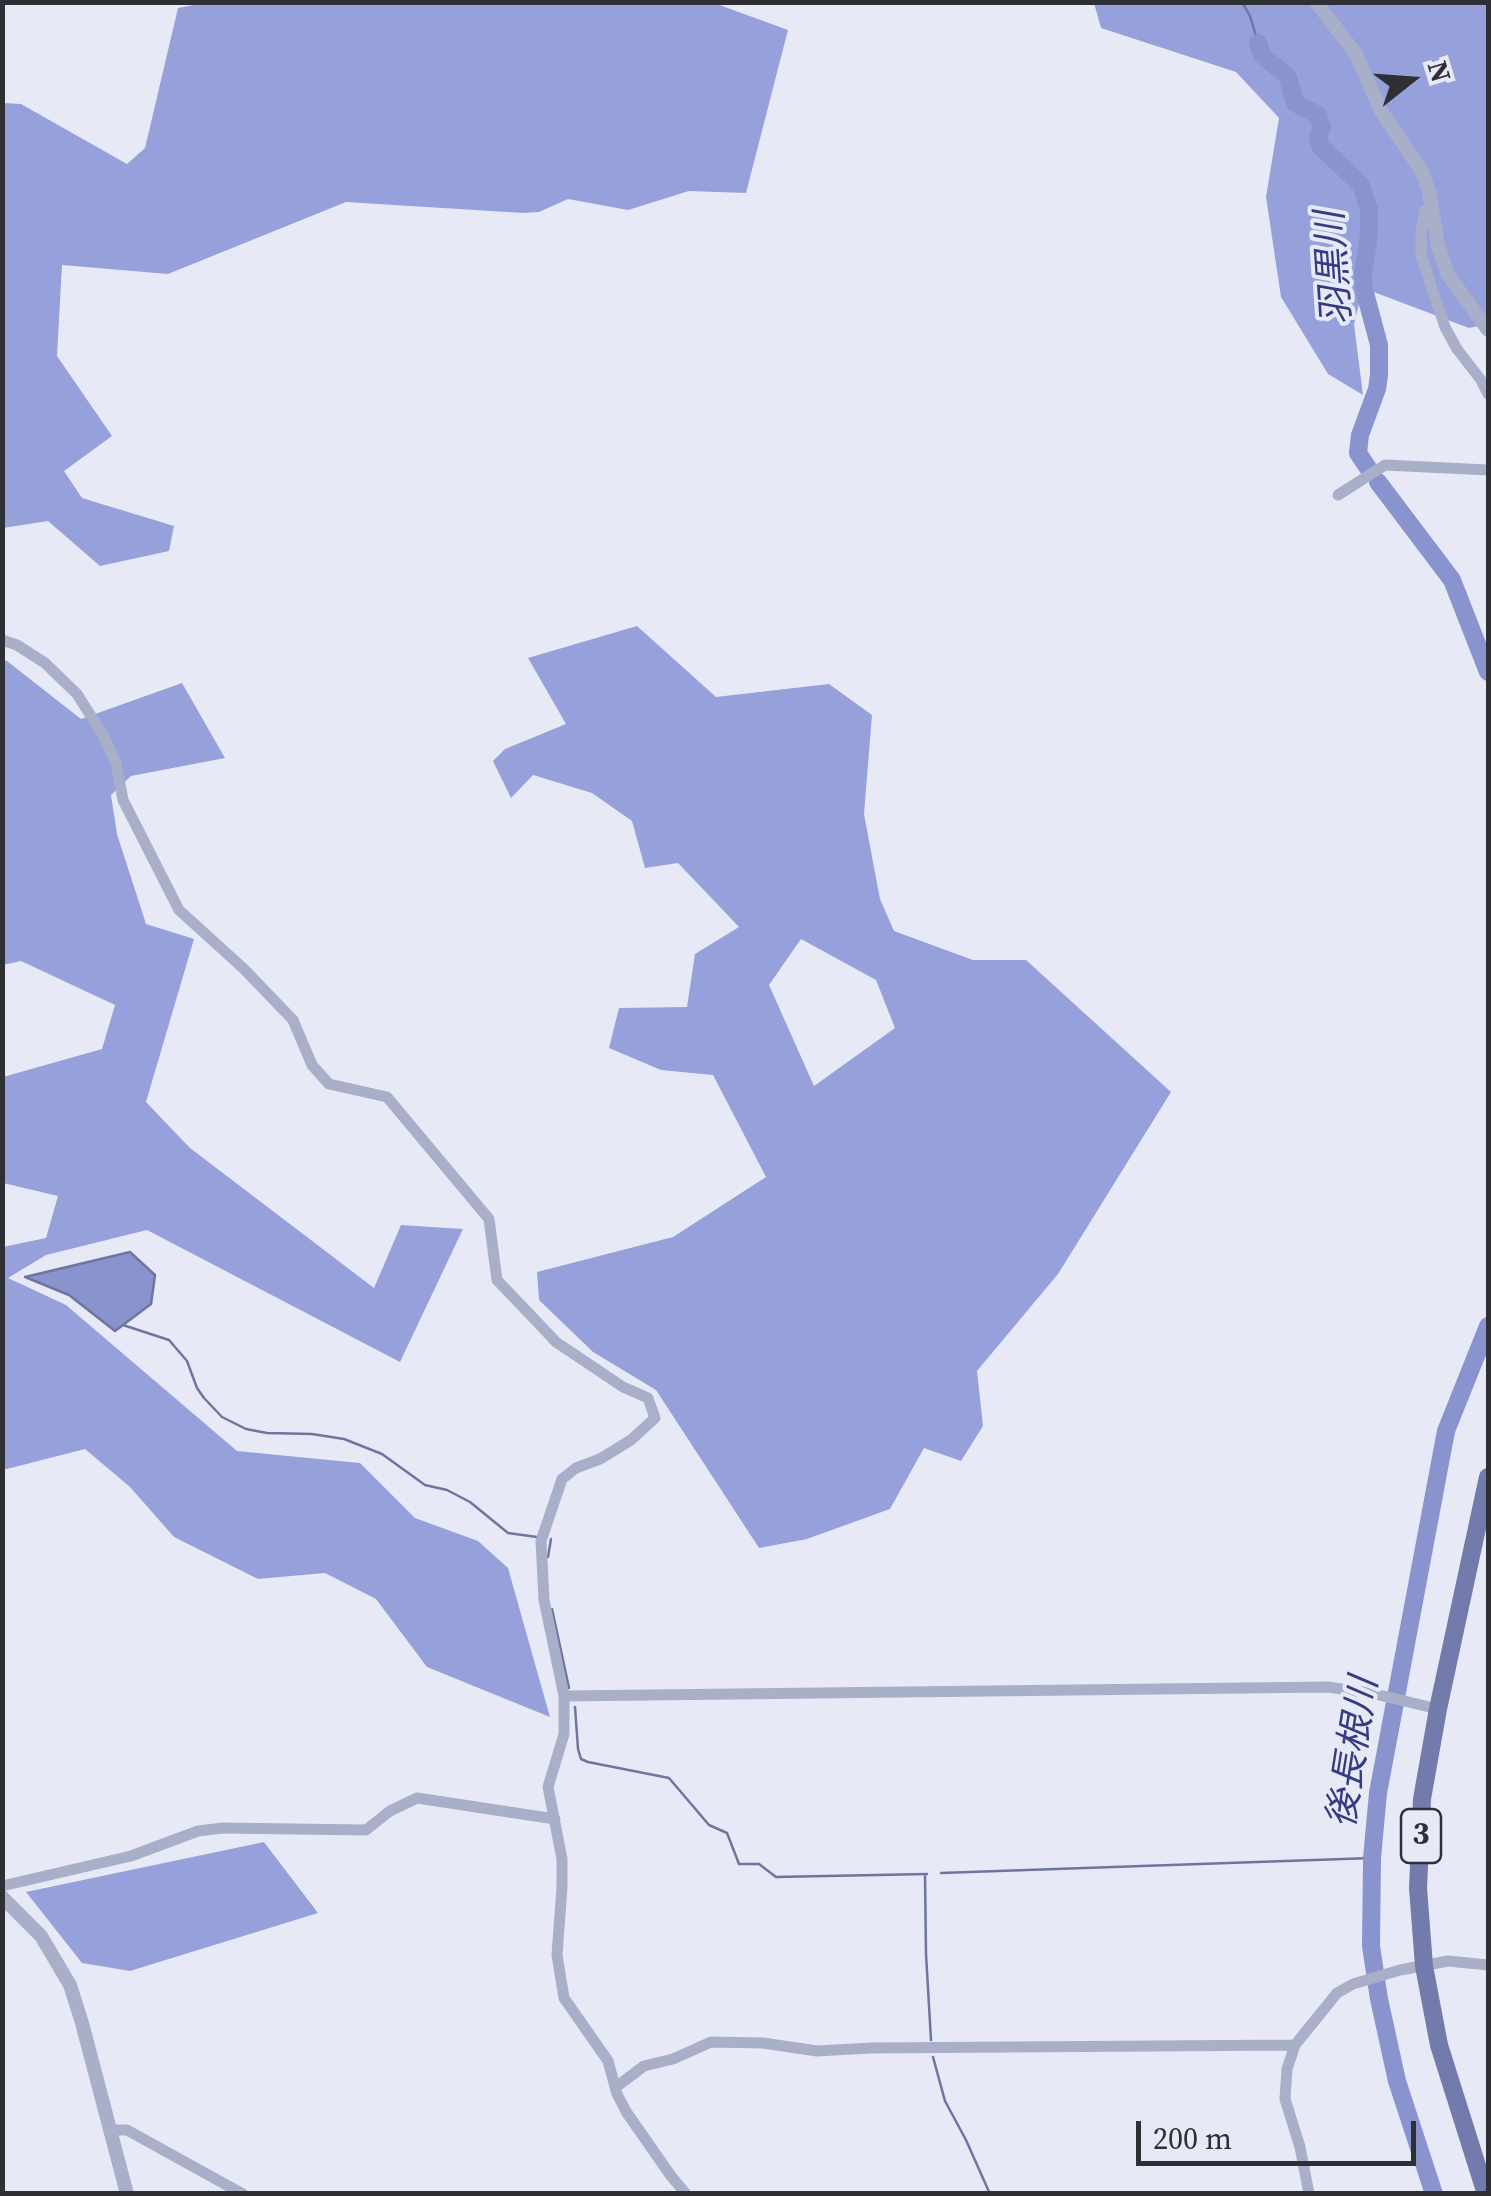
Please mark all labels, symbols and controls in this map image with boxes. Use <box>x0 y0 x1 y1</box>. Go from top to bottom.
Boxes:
north arrow <box>1361 30 1461 130</box>
text: N <box>1419 56 1461 87</box>
water label: 羽黒川 <box>1309 210 1363 326</box>
water label: 後長根川 <box>1321 1674 1389 1832</box>
road number: 3 <box>1401 1809 1441 1863</box>
scale bar <box>1141 2101 1421 2163</box>
text: 200 m <box>1153 2118 1232 2159</box>

